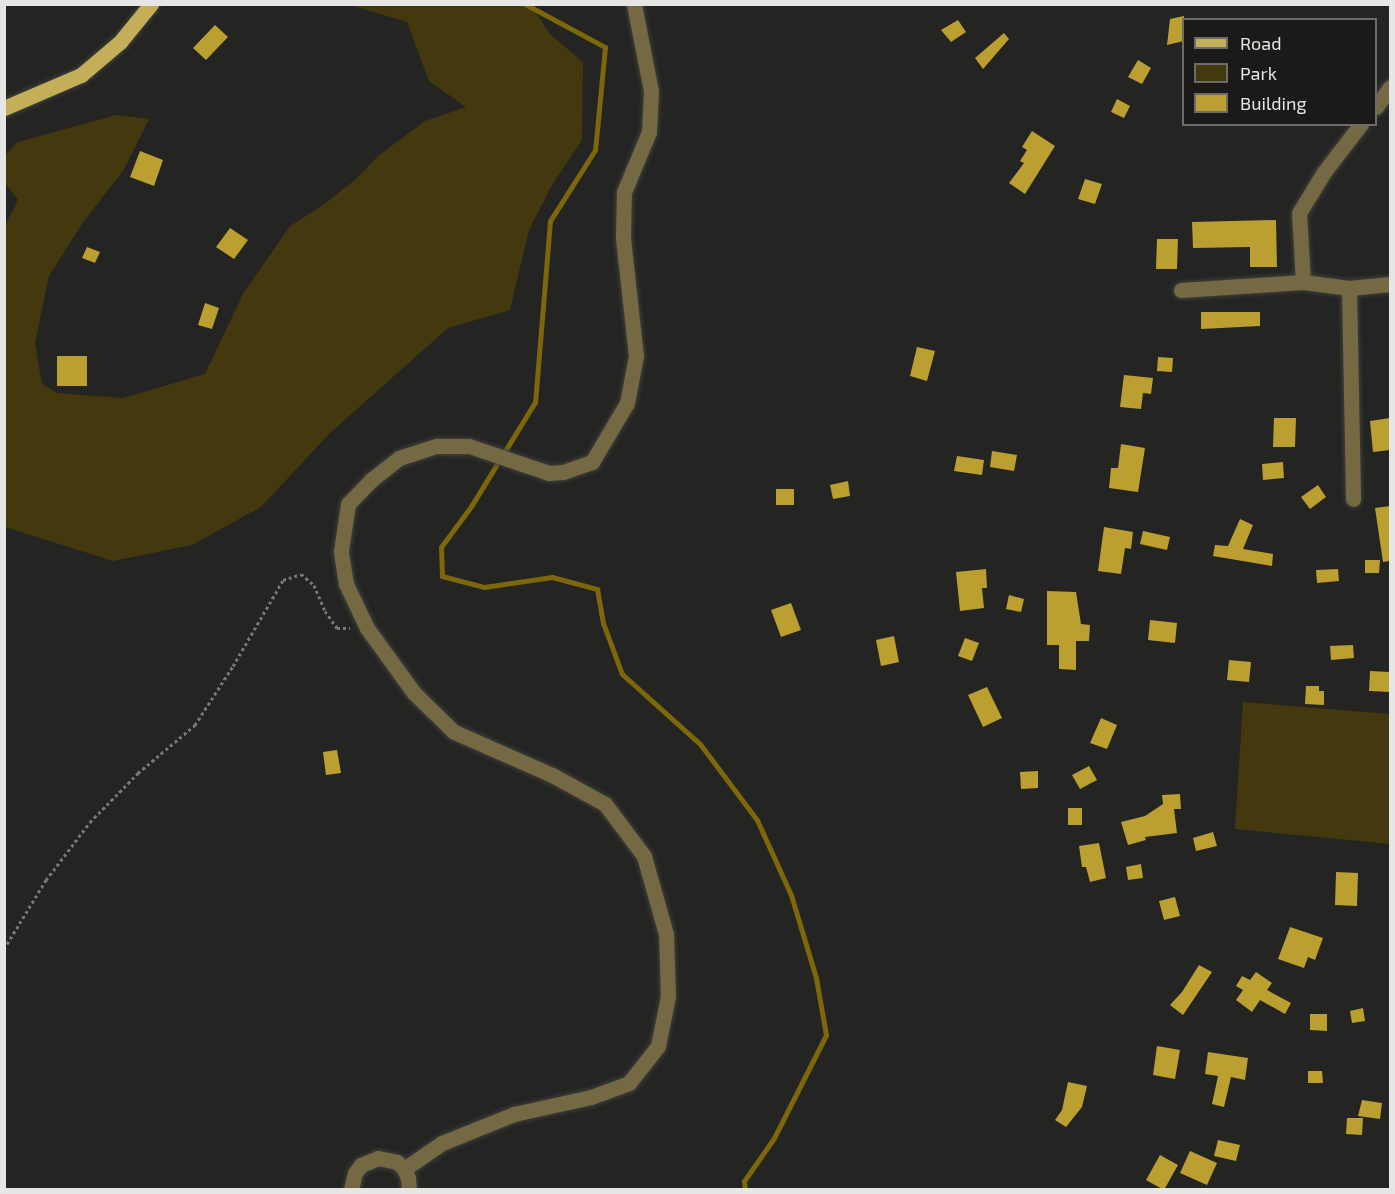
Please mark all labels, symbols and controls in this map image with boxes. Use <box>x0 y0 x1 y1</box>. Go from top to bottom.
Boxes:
legend <box>1182 18 1377 126</box>
text: Road <box>1240 32 1281 54</box>
text: Park <box>1240 62 1277 84</box>
text: Building <box>1240 92 1307 114</box>

